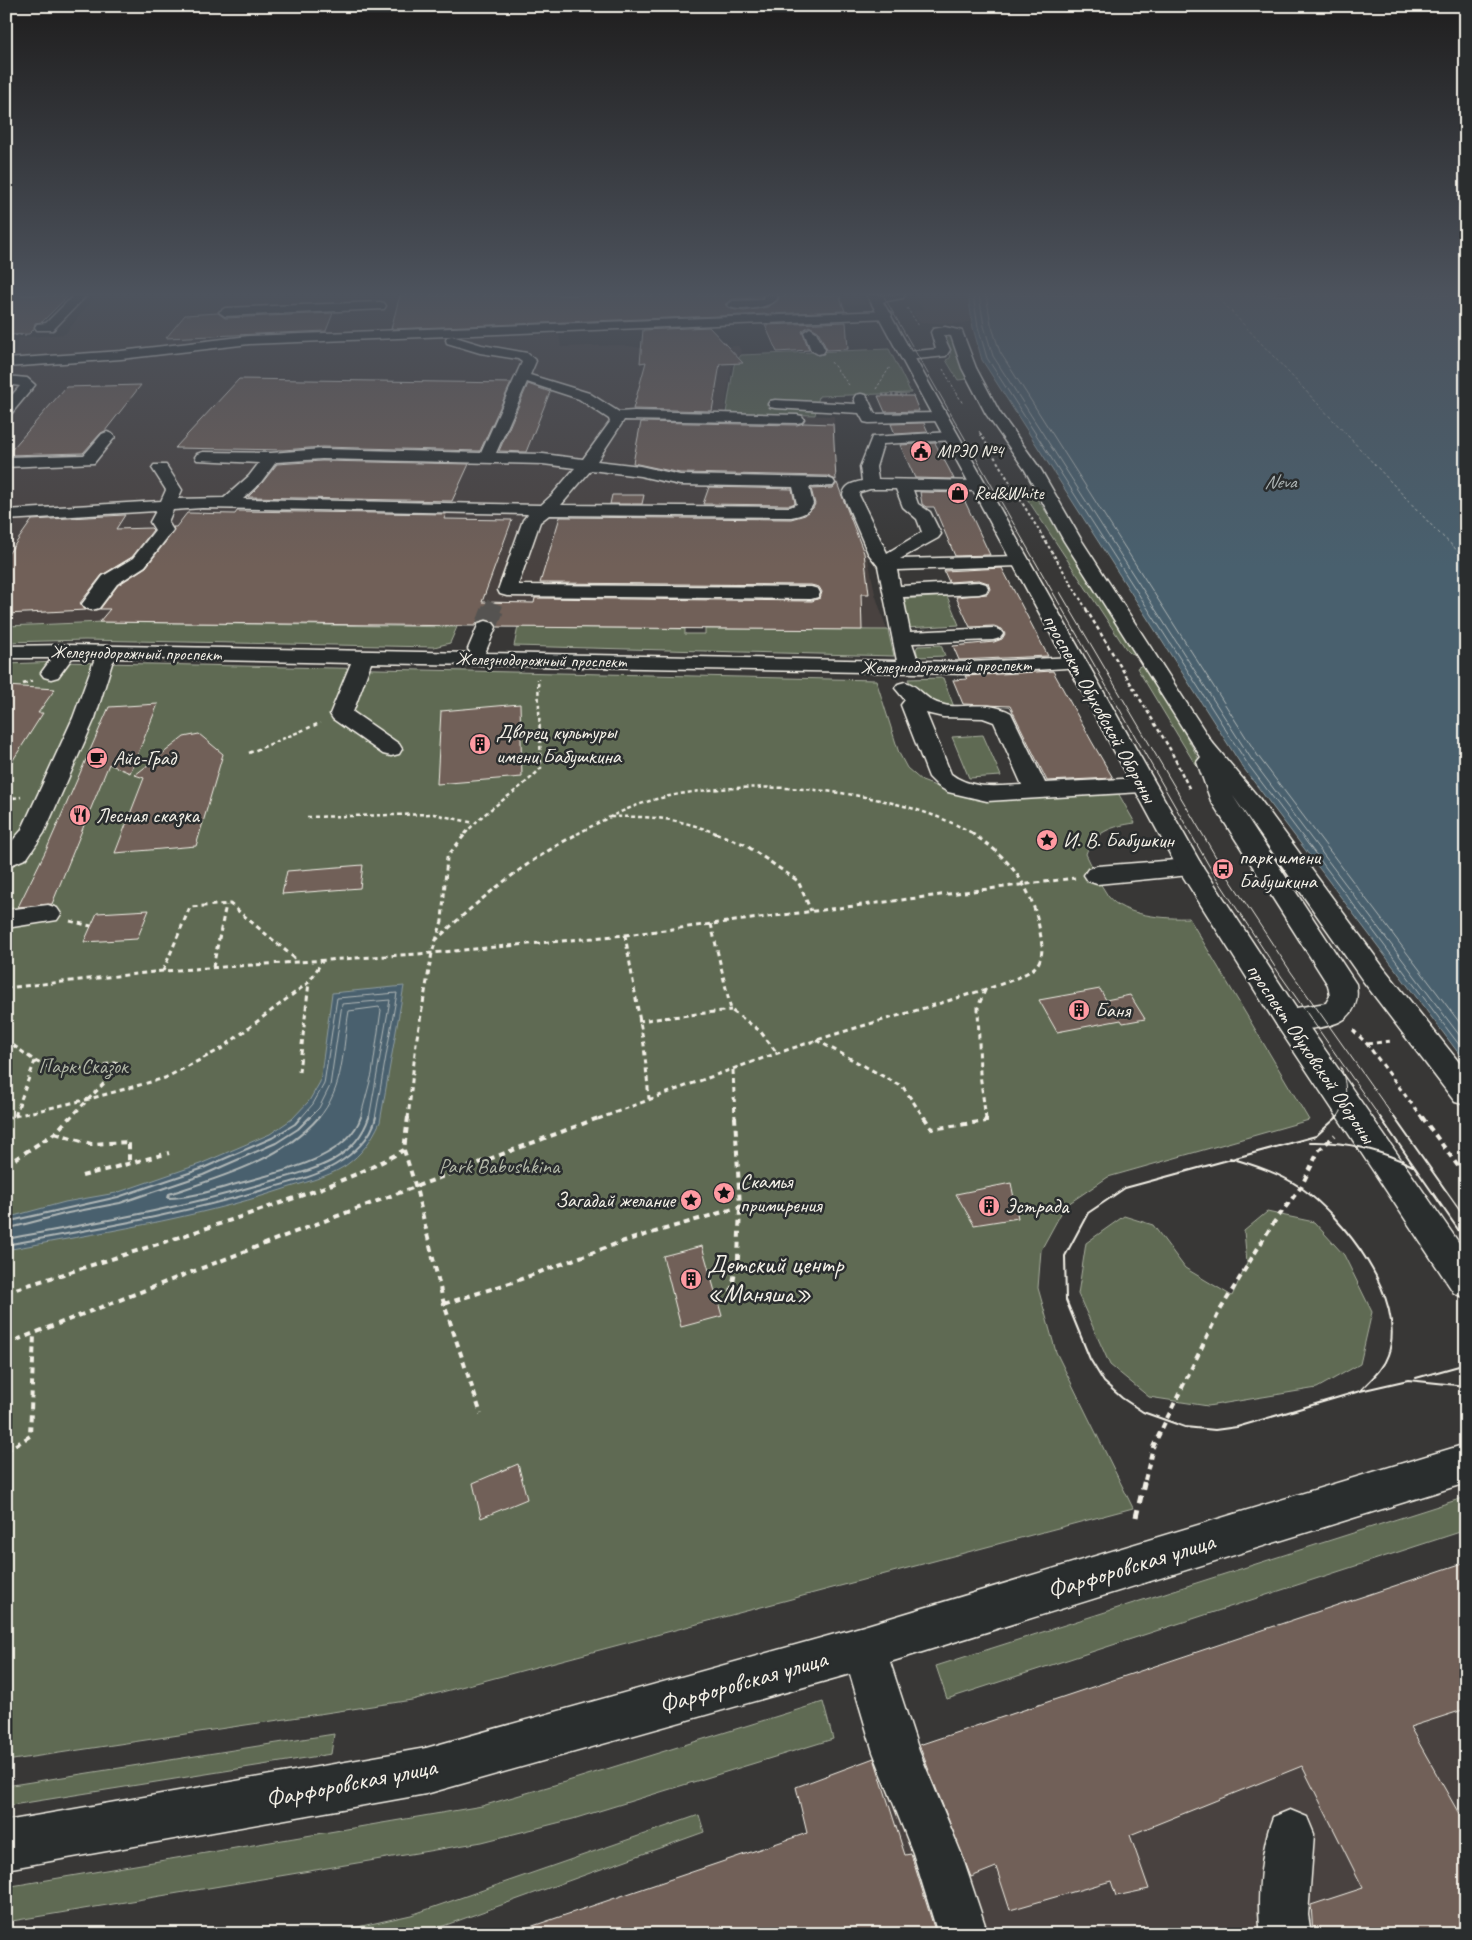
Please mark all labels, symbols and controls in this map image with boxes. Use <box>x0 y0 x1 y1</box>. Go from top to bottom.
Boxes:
public building icon: МРЭО №4 <box>909 439 933 463</box>
place label: МРЭО №4 <box>937 440 1005 462</box>
water label: Neva <box>1264 470 1298 494</box>
shop icon: Red&White <box>946 481 970 505</box>
place label: Red&White <box>974 482 1045 504</box>
street label: проспект Обуховской Обороны <box>1037 609 1164 809</box>
street label: Железнодорожный проспект <box>50 641 223 667</box>
street label: Железнодорожный проспект <box>455 648 628 674</box>
street label: Железнодорожный проспект <box>860 653 1033 679</box>
place label: Дворец культуры имени Бабушкина <box>496 719 623 769</box>
building icon: Дворец культуры имени Бабушкина <box>468 732 492 756</box>
place label: Айс-Град <box>113 745 178 771</box>
cafe icon: Айс-Град <box>85 746 109 770</box>
place label: Лесная сказка <box>96 802 201 828</box>
restaurant icon: Лесная сказка <box>68 803 92 827</box>
place label: И. В. Бабушкин <box>1063 827 1175 853</box>
place icon: И. В. Бабушкин <box>1035 828 1059 852</box>
place label: парк имени Бабушкина <box>1239 844 1322 894</box>
bus stop icon: парк имени Бабушкина <box>1211 857 1235 881</box>
street label: проспект Обуховской Обороны <box>1241 958 1382 1150</box>
place label: Баня <box>1095 997 1132 1023</box>
building icon: Баня <box>1067 998 1091 1022</box>
park label: Парк Сказок <box>38 1053 130 1080</box>
park label: Park Babushkina <box>439 1153 561 1179</box>
place label: Скамья примирения <box>740 1168 823 1218</box>
place icon: Скамья примирения <box>712 1181 736 1205</box>
place label: Загадай желание <box>555 1187 677 1213</box>
place icon: Загадай желание <box>679 1188 703 1212</box>
place label: Эстрада <box>1005 1193 1070 1219</box>
building icon: Эстрада <box>977 1194 1001 1218</box>
place label: Детский центр «Маняша» <box>707 1249 845 1310</box>
building icon: Детский центр «Маняша» <box>679 1267 703 1291</box>
street label: Фарфоровская улица <box>1044 1525 1220 1607</box>
street label: Фарфоровская улица <box>655 1642 833 1721</box>
street label: Фарфоровская улица <box>263 1750 441 1815</box>

